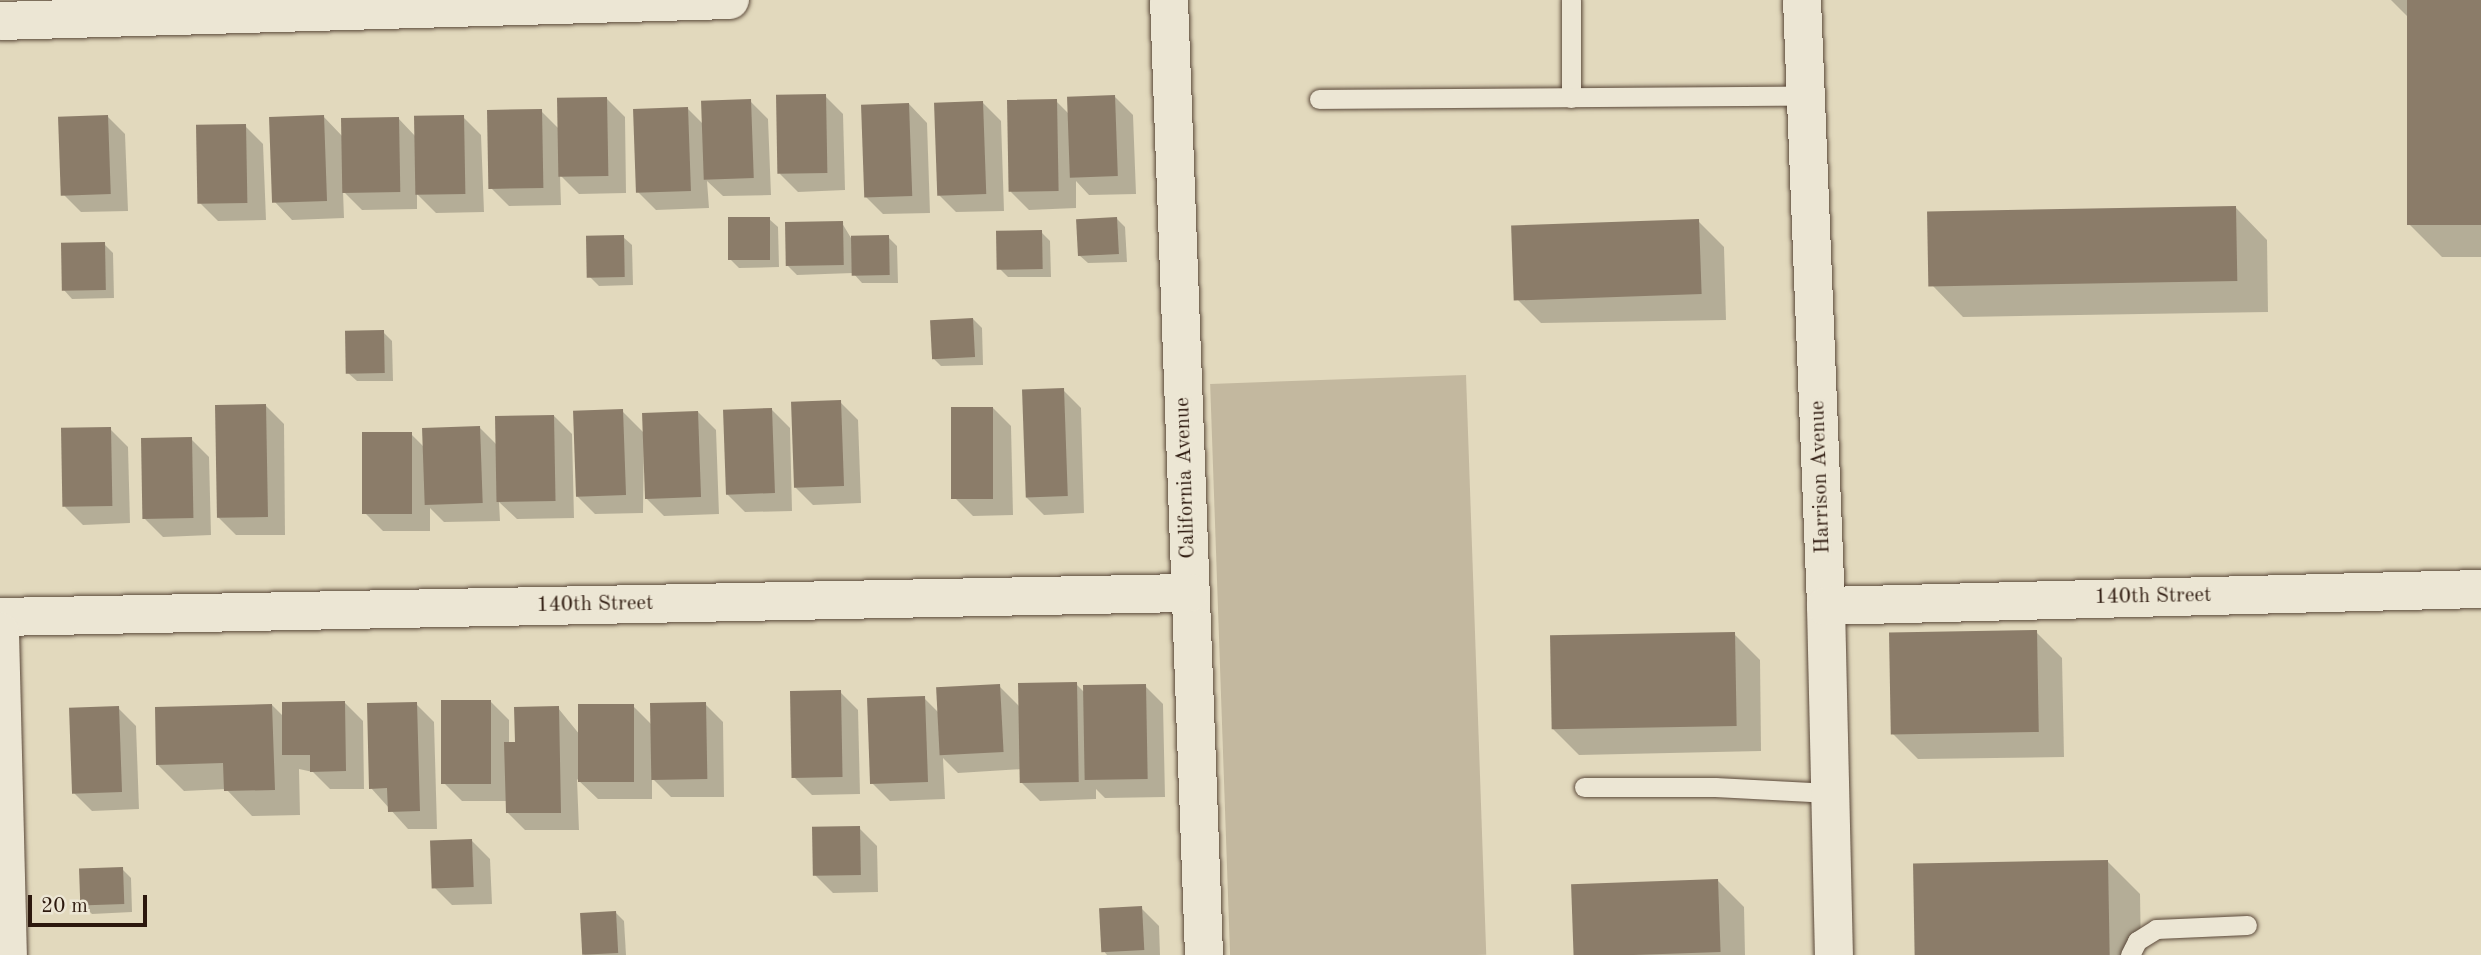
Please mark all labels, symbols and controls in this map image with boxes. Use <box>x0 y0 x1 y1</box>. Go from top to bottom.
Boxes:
street label: California Avenue <box>1171 397 1201 559</box>
street label: Harrison Avenue <box>1806 400 1836 554</box>
street label: 140th Street <box>2094 583 2212 611</box>
street label: 140th Street <box>536 591 654 619</box>
scale bar <box>32 881 150 925</box>
text: 20 m <box>41 896 88 917</box>

